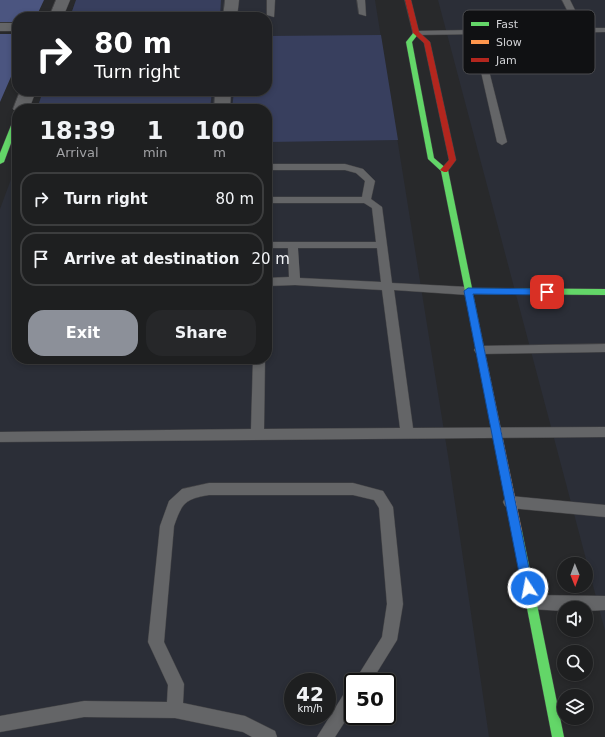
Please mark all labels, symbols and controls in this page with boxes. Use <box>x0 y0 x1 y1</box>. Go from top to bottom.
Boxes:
legend <box>463 10 595 74</box>
text: Fast <box>496 18 519 31</box>
text: 80 m <box>94 27 172 60</box>
icon: right <box>28 28 80 80</box>
text: Slow <box>496 36 522 49</box>
text: Jam <box>495 54 517 67</box>
text: Turn right <box>94 61 180 82</box>
text: 18:39 <box>39 117 116 145</box>
text: 1 <box>147 117 163 145</box>
text: 100 <box>195 117 245 145</box>
text: Arrival <box>56 145 99 160</box>
text: min <box>143 145 167 160</box>
text: m <box>213 145 226 160</box>
icon: right <box>30 188 52 210</box>
text: Turn right <box>64 190 148 208</box>
text: 80 m <box>216 190 254 208</box>
icon: arrive <box>30 248 52 270</box>
text: Arrive at destination <box>64 250 239 268</box>
text: 20 m <box>251 250 290 268</box>
pin <box>530 275 564 309</box>
icon: arrive <box>536 281 558 303</box>
button: Exit <box>28 310 138 356</box>
button: Share <box>146 310 256 356</box>
north arrow <box>557 557 593 593</box>
map controls <box>557 557 593 725</box>
position arrow <box>507 567 549 609</box>
button: sound <box>557 601 593 637</box>
button: search <box>557 645 593 681</box>
speed limit sign: 50 <box>344 673 396 725</box>
text: 42 <box>296 682 324 706</box>
button: layers <box>557 689 593 725</box>
text: km/h <box>297 703 323 714</box>

